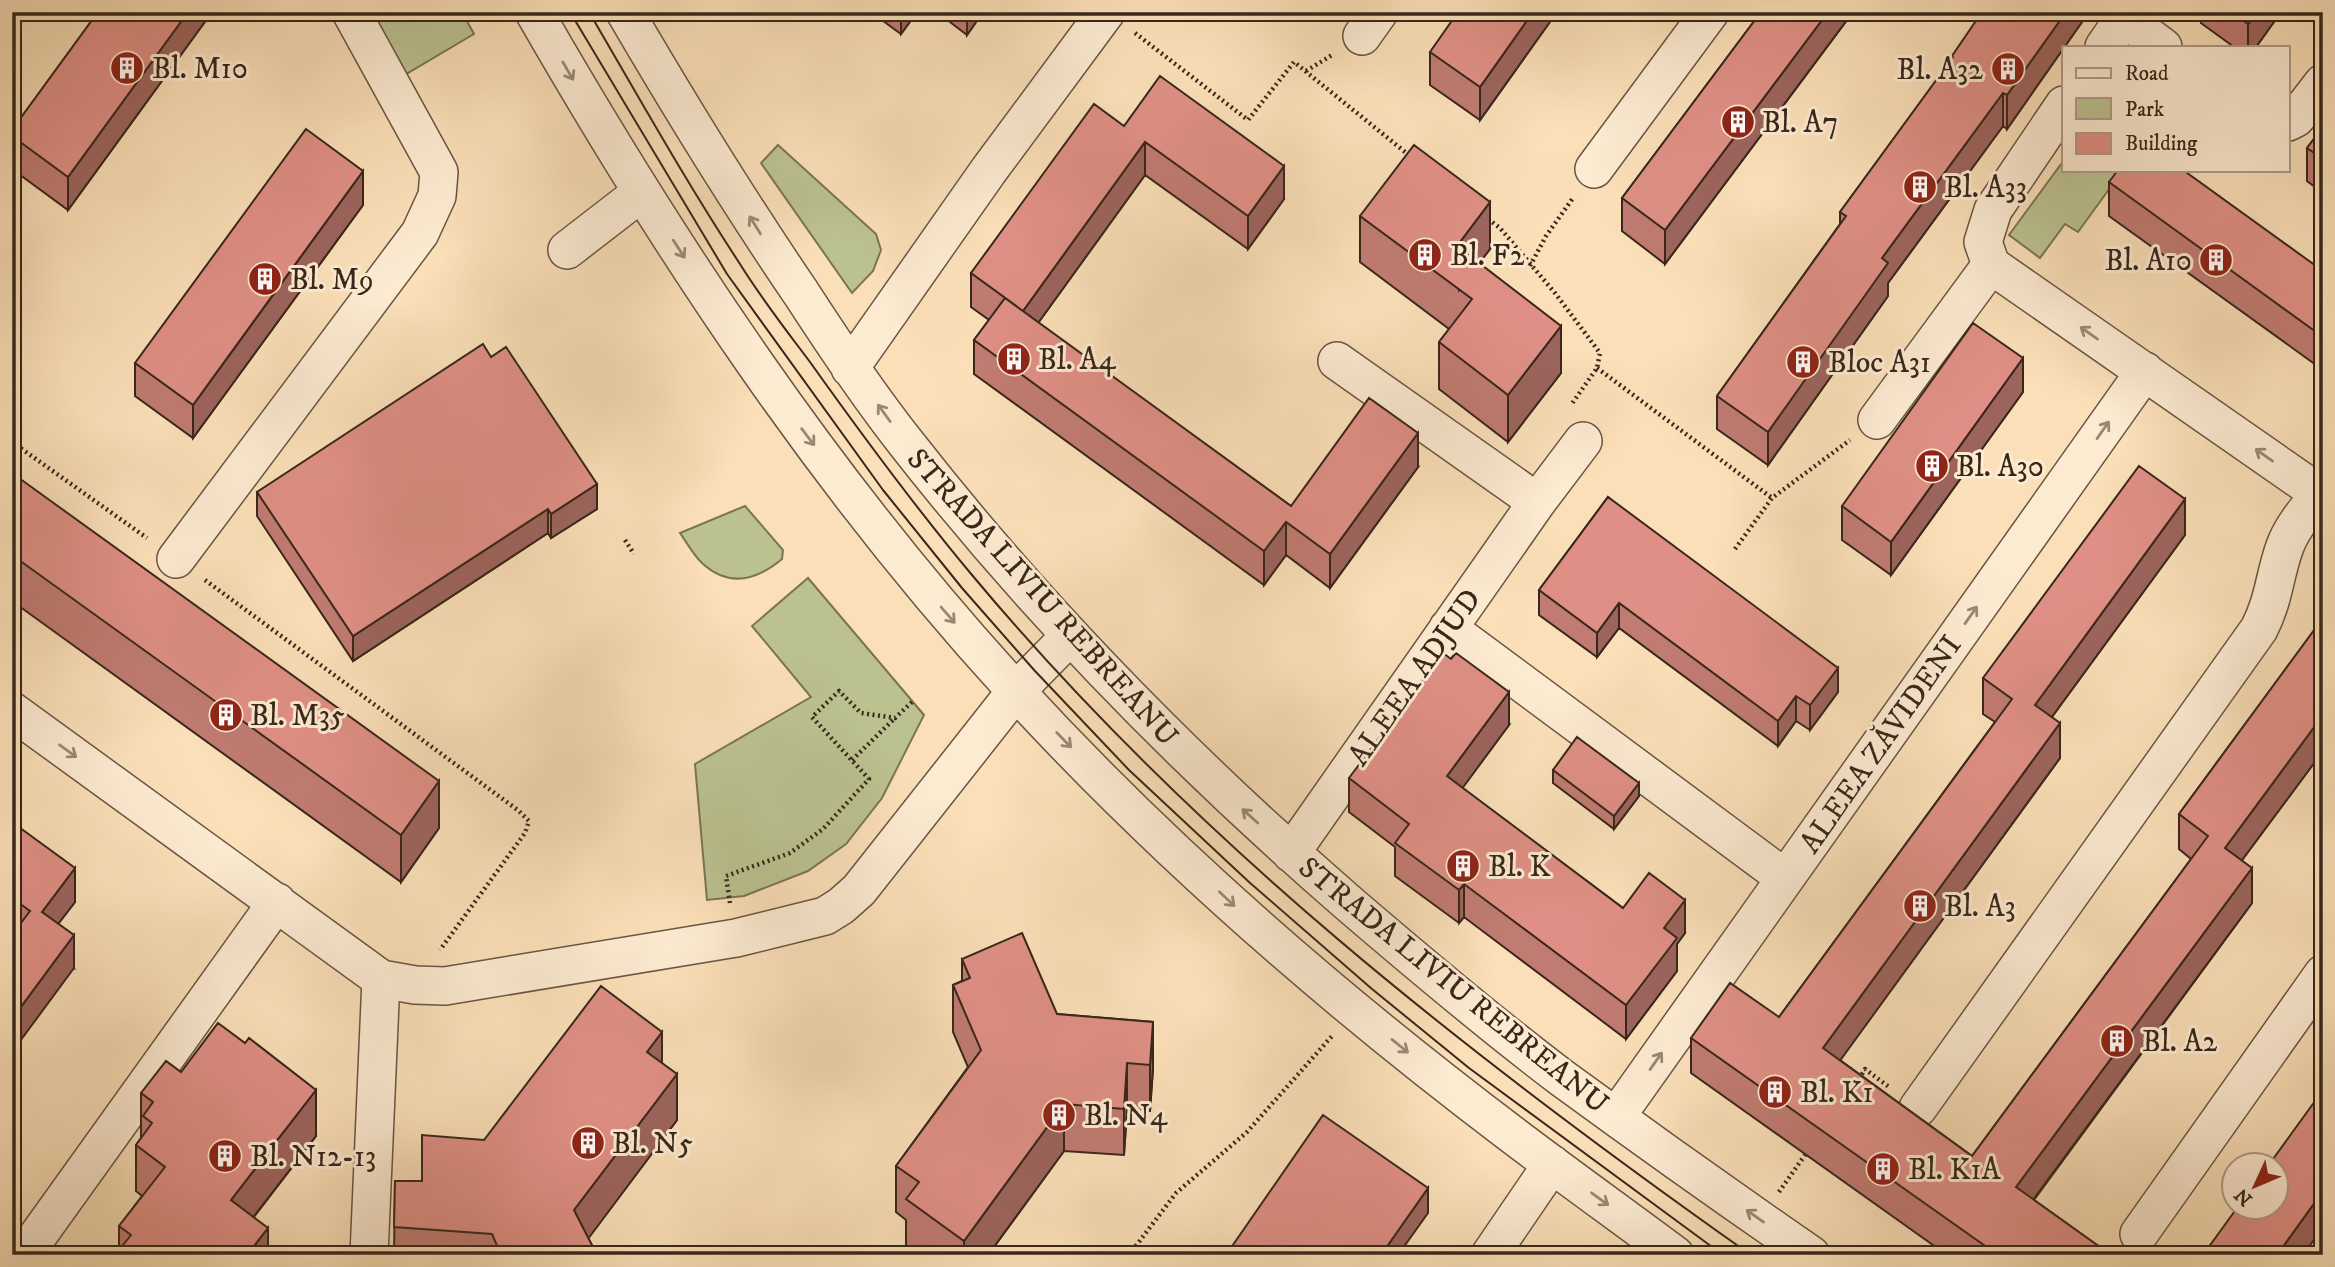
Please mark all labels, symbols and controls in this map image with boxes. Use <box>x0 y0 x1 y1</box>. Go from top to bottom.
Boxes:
legend <box>2062 46 2290 172</box>
building icon: Bl. M10 <box>108 49 146 87</box>
building icon: Bl. A32 <box>1989 50 2027 88</box>
place label: Bl. M10 <box>152 51 248 88</box>
place label: Bl. A32 <box>1897 52 1983 89</box>
one-way arrow <box>561 61 575 81</box>
text: Road <box>2125 61 2169 87</box>
text: Park <box>2125 97 2165 123</box>
building icon: Bl. A7 <box>1719 103 1757 141</box>
place label: Bl. A7 <box>1762 105 1838 142</box>
text: Building <box>2125 131 2198 157</box>
building icon: Bl. A33 <box>1901 168 1939 206</box>
place label: Bl. A33 <box>1944 170 2027 207</box>
one-way arrow <box>748 216 763 235</box>
building icon: Bl. F2 <box>1406 236 1444 274</box>
place label: Bl. F2 <box>1450 238 1525 275</box>
one-way arrow <box>672 239 686 258</box>
building icon: Bl. A10 <box>2197 241 2235 279</box>
place label: Bl. A10 <box>2104 243 2192 280</box>
building icon: Bl. M9 <box>246 260 284 298</box>
place label: Bl. M9 <box>290 262 374 299</box>
one-way arrow <box>2080 326 2099 340</box>
building icon: Bl. A4 <box>995 340 1033 378</box>
place label: Bl. A4 <box>1038 342 1116 379</box>
building icon: Bloc A31 <box>1784 343 1822 381</box>
place label: Bloc A31 <box>1828 345 1931 382</box>
one-way arrow <box>876 404 891 423</box>
one-way arrow <box>2096 421 2110 440</box>
one-way arrow <box>800 427 815 445</box>
street label: STRADA LIVIU REBREANU <box>898 441 1186 755</box>
building icon: Bl. A30 <box>1913 447 1951 485</box>
one-way arrow <box>2255 448 2274 462</box>
place label: Bl. A30 <box>1956 449 2044 486</box>
street label: ALEEA ADJUD <box>1341 582 1490 773</box>
one-way arrow <box>940 606 956 624</box>
one-way arrow <box>1964 606 1978 625</box>
street label: ALEEA ZĂVIDENI <box>1790 628 1970 861</box>
building icon: Bl. M35 <box>207 696 245 734</box>
place label: Bl. M35 <box>250 698 345 735</box>
one-way arrow <box>1055 731 1072 748</box>
one-way arrow <box>58 744 77 758</box>
one-way arrow <box>1241 808 1259 824</box>
building icon: Bl. K <box>1444 847 1482 885</box>
place label: Bl. K <box>1488 849 1550 886</box>
street label: STRADA LIVIU REBREANU <box>1291 850 1616 1123</box>
building icon: Bl. A3 <box>1901 887 1939 925</box>
place label: Bl. A3 <box>1944 889 2016 926</box>
one-way arrow <box>1218 890 1235 907</box>
building icon: Bl. A2 <box>2098 1022 2136 1060</box>
place label: Bl. A2 <box>2142 1024 2217 1061</box>
one-way arrow <box>1390 1039 1408 1054</box>
one-way arrow <box>1648 1052 1663 1071</box>
building icon: Bl. K1 <box>1756 1073 1794 1111</box>
place label: Bl. K1 <box>1800 1075 1873 1112</box>
building icon: Bl. N4 <box>1040 1096 1078 1134</box>
place label: Bl. N4 <box>1084 1098 1168 1135</box>
building icon: Bl. N5 <box>569 1124 607 1162</box>
place label: Bl. N5 <box>612 1126 693 1163</box>
building icon: Bl. N12-13 <box>206 1137 244 1175</box>
place label: Bl. N12-13 <box>250 1139 376 1176</box>
building icon: Bl. K1A <box>1864 1150 1902 1188</box>
place label: Bl. K1A <box>1908 1152 2001 1189</box>
north arrow <box>2220 1152 2290 1222</box>
text: N <box>2230 1183 2258 1210</box>
one-way arrow <box>1590 1192 1609 1207</box>
one-way arrow <box>1746 1209 1765 1223</box>

